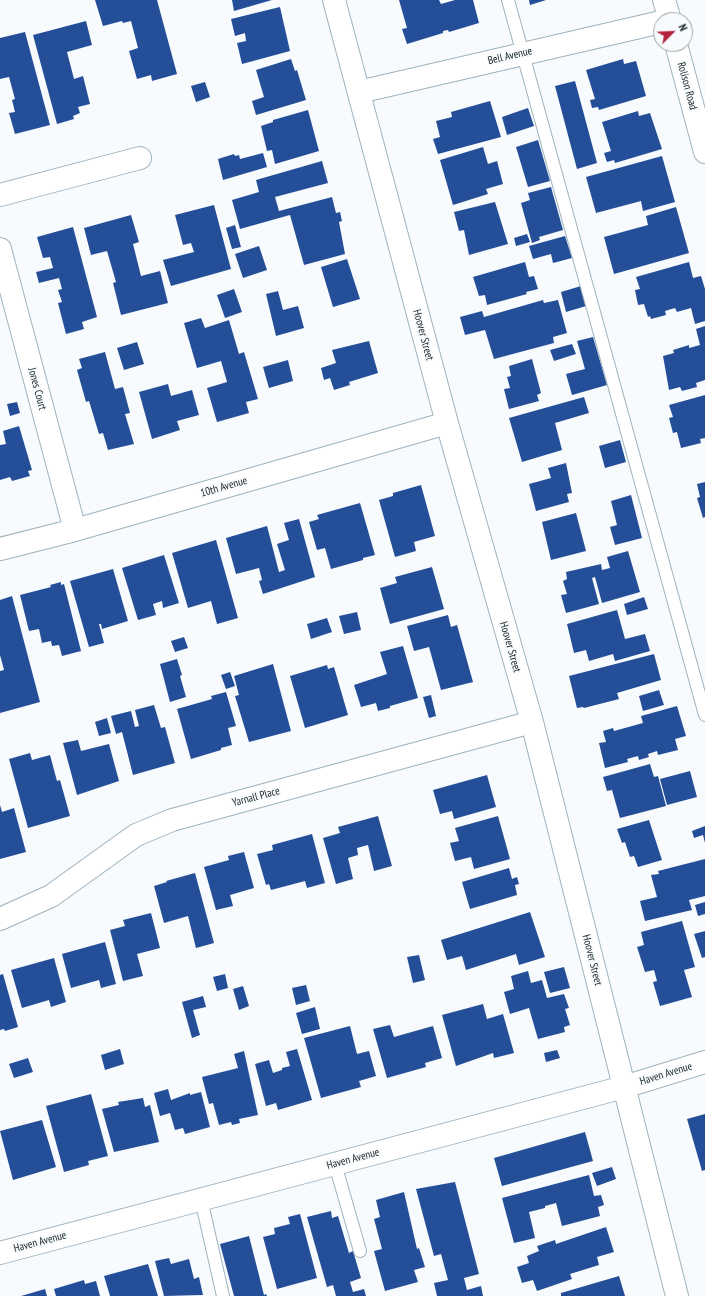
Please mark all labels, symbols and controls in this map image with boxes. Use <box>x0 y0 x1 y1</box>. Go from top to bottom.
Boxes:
north arrow <box>653 12 693 52</box>
text: N <box>675 22 691 33</box>
street label: Bell Avenue <box>487 45 533 67</box>
street label: Rolison Road <box>674 61 700 111</box>
street label: Hoover Street <box>410 308 436 362</box>
street label: Jones Court <box>25 366 49 412</box>
street label: 10th Avenue <box>199 474 249 500</box>
street label: Hoover Street <box>496 620 524 674</box>
street label: Yarnall Place <box>231 784 281 810</box>
street label: Hoover Street <box>579 933 605 987</box>
street label: Haven Avenue <box>638 1060 694 1088</box>
street label: Haven Avenue <box>325 1146 381 1172</box>
street label: Haven Avenue <box>12 1229 68 1255</box>

